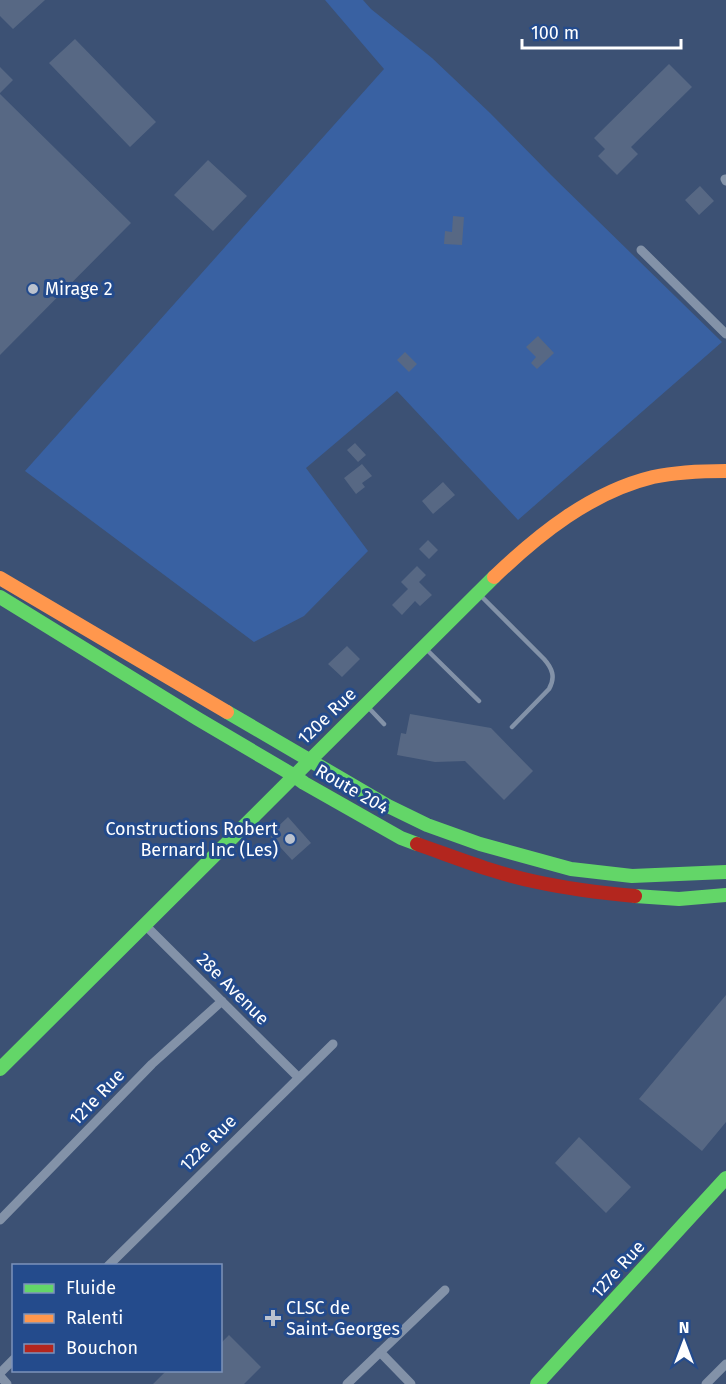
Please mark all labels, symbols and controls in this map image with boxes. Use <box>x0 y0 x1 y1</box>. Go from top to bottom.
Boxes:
scale bar <box>522 12 681 50</box>
text: 100 m <box>531 22 579 44</box>
place label: Mirage 2 <box>45 278 113 300</box>
marker: Mirage 2 <box>26 282 40 296</box>
street label: 120e Rue <box>293 683 361 749</box>
street label: Route 204 <box>311 759 393 819</box>
place label: Constructions Robert Bernard Inc (Les) <box>105 818 278 861</box>
marker: Constructions Robert Bernard Inc (Les) <box>283 832 297 846</box>
street label: 28e Avenue <box>192 948 274 1030</box>
street label: 121e Rue <box>65 1064 129 1130</box>
street label: 122e Rue <box>175 1110 241 1176</box>
street label: 127e Rue <box>586 1236 650 1302</box>
legend <box>12 1264 222 1372</box>
text: Fluide <box>66 1277 116 1299</box>
place label: CLSC de Saint-Georges <box>286 1297 400 1340</box>
text: Ralenti <box>66 1307 123 1329</box>
marker: CLSC de Saint-Georges <box>264 1309 282 1327</box>
north arrow <box>654 1312 714 1372</box>
text: N <box>679 1318 689 1337</box>
text: Bouchon <box>66 1337 138 1359</box>

